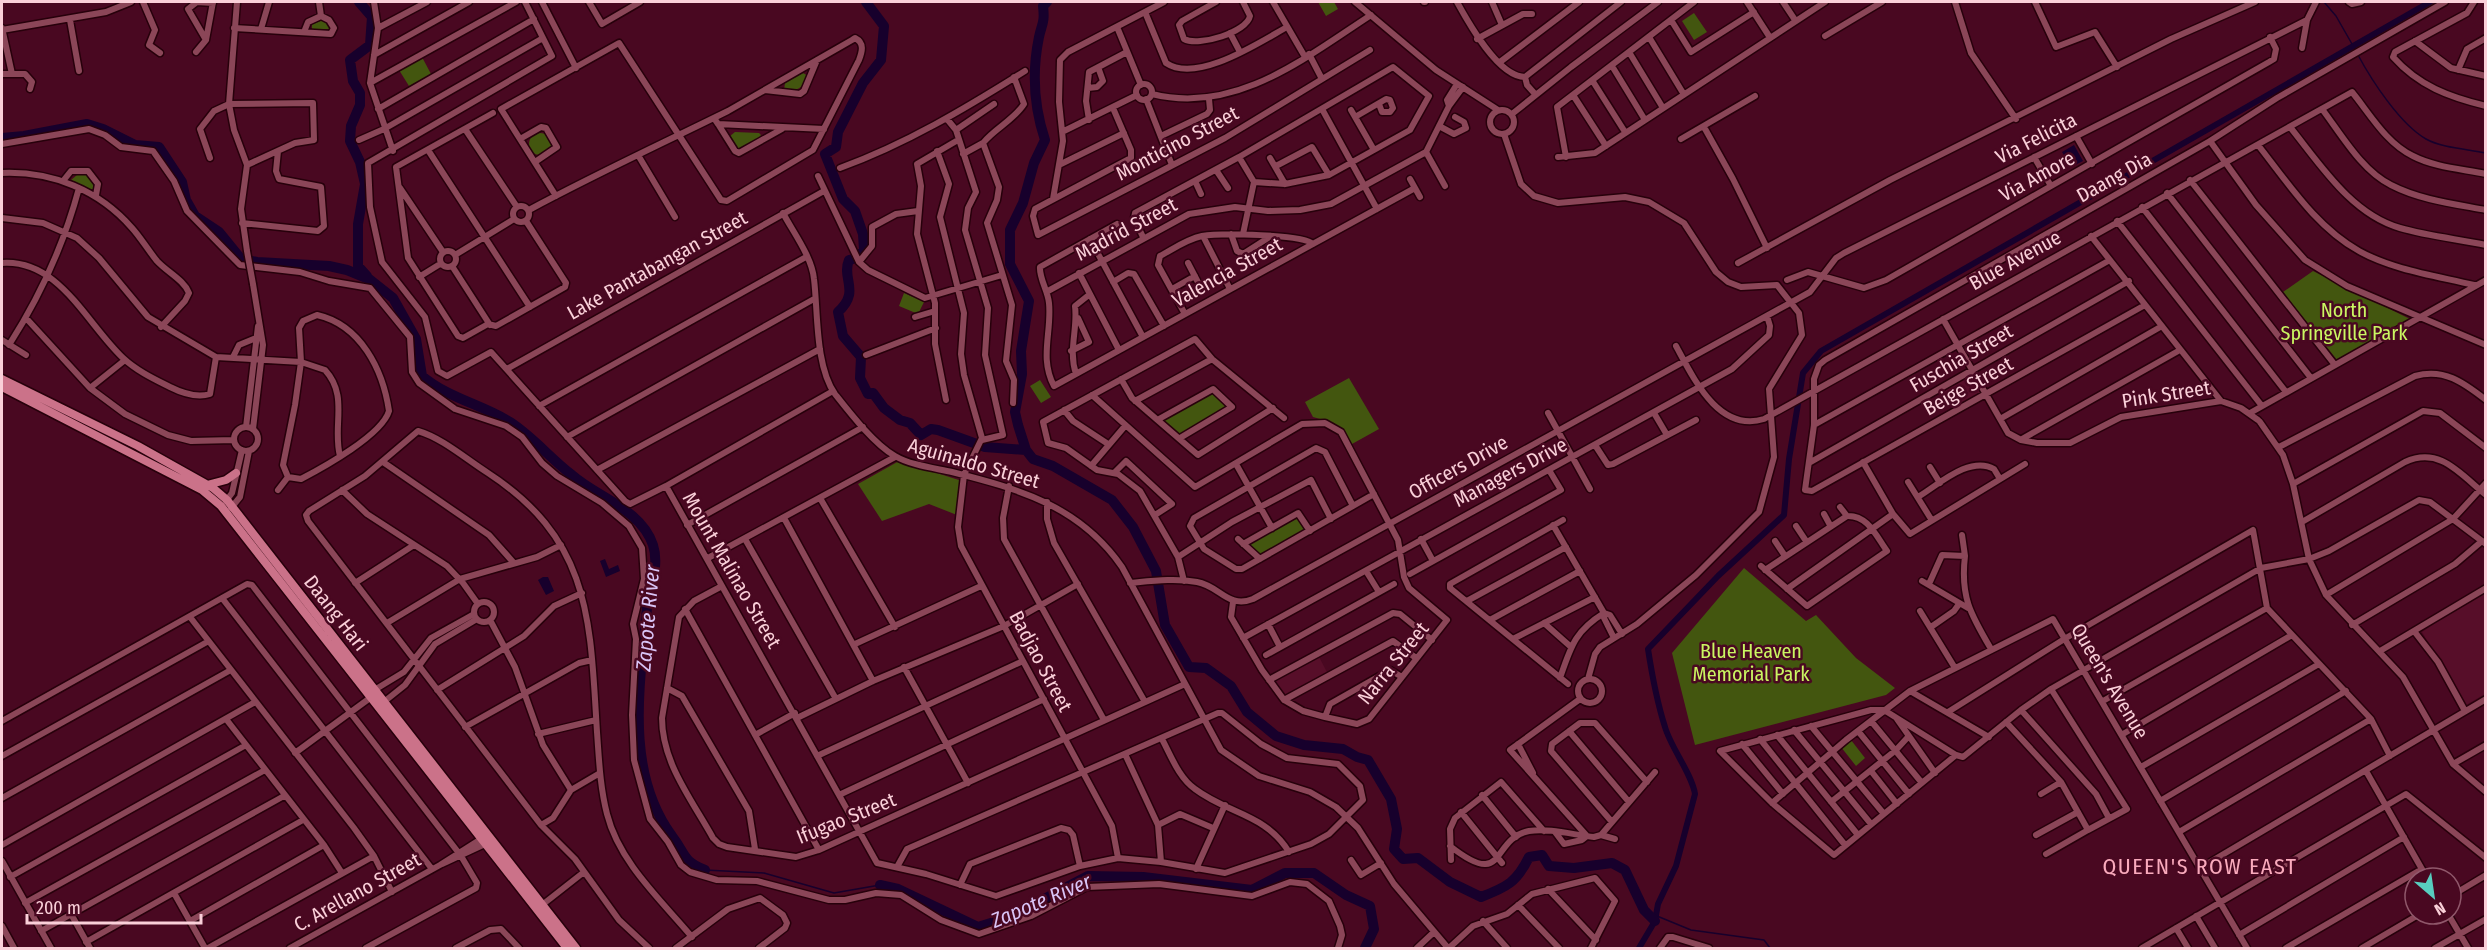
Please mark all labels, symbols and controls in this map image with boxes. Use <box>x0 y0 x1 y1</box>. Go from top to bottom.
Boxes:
street label: Monticino Street <box>1112 100 1243 185</box>
street label: Via Felicita <box>1991 107 2081 169</box>
street label: Via Amore <box>1995 146 2079 206</box>
street label: Daang Dia <box>2072 147 2156 207</box>
street label: Madrid Street <box>1071 192 1181 266</box>
street label: Lake Pantabangan Street <box>563 205 752 325</box>
street label: Blue Avenue <box>1965 225 2065 295</box>
street label: Valencia Street <box>1168 232 1287 312</box>
park label: North Springville Park <box>2280 298 2408 345</box>
street label: Fuschia Street <box>1905 319 2017 397</box>
street label: Beige Street <box>1919 351 2017 420</box>
street label: Pink Street <box>2120 375 2212 413</box>
street label: Officers Drive <box>1404 430 1512 504</box>
street label: Managers Drive <box>1449 432 1571 512</box>
street label: Aguinaldo Street <box>905 433 1043 493</box>
street label: Mount Malinao Street <box>678 488 787 653</box>
water label: Zapote River <box>630 563 666 673</box>
street label: Daang Hari <box>299 570 373 656</box>
street label: Badjao Street <box>1004 606 1078 716</box>
street label: Narra Street <box>1353 617 1434 709</box>
street label: Queen's Avenue <box>2066 619 2154 743</box>
park label: Blue Heaven Memorial Park <box>1692 639 1810 686</box>
street label: Ifugao Street <box>793 787 900 849</box>
street label: C. Arellano Street <box>289 847 425 937</box>
district label: QUEEN'S ROW EAST <box>2102 853 2298 880</box>
north arrow <box>2403 866 2463 926</box>
water label: Zapote River <box>986 868 1096 934</box>
scale bar <box>27 887 201 925</box>
text: 200 m <box>36 897 81 919</box>
text: N <box>2431 898 2449 919</box>

